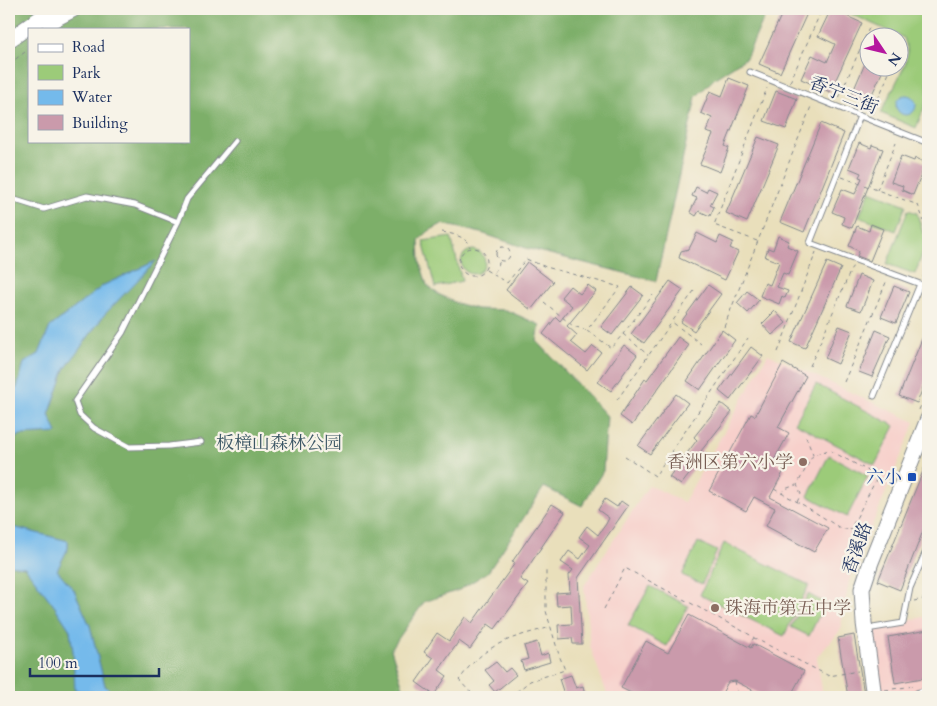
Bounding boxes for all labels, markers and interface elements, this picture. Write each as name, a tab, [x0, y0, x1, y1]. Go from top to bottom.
legend	[28, 28, 190, 142]
north arrow	[860, 28, 910, 78]
text: Road	[72, 37, 105, 57]
text: N	[883, 49, 906, 70]
text: Park	[72, 63, 101, 83]
street label: 香宁三街	[806, 70, 882, 121]
text: Water	[71, 87, 113, 107]
text: Building	[72, 113, 128, 133]
park label: 板樟山森林公园	[216, 431, 342, 456]
place label: 香洲区第六小学	[667, 450, 793, 475]
marker: 香洲区第六小学	[797, 456, 809, 468]
place label: 六小	[866, 465, 902, 490]
marker: 六小	[906, 471, 918, 483]
street label: 香溪路	[836, 519, 878, 578]
place label: 珠海市第五中学	[725, 596, 851, 621]
marker: 珠海市第五中学	[709, 602, 721, 614]
scale bar	[30, 646, 159, 678]
text: 100 m	[38, 653, 78, 673]

